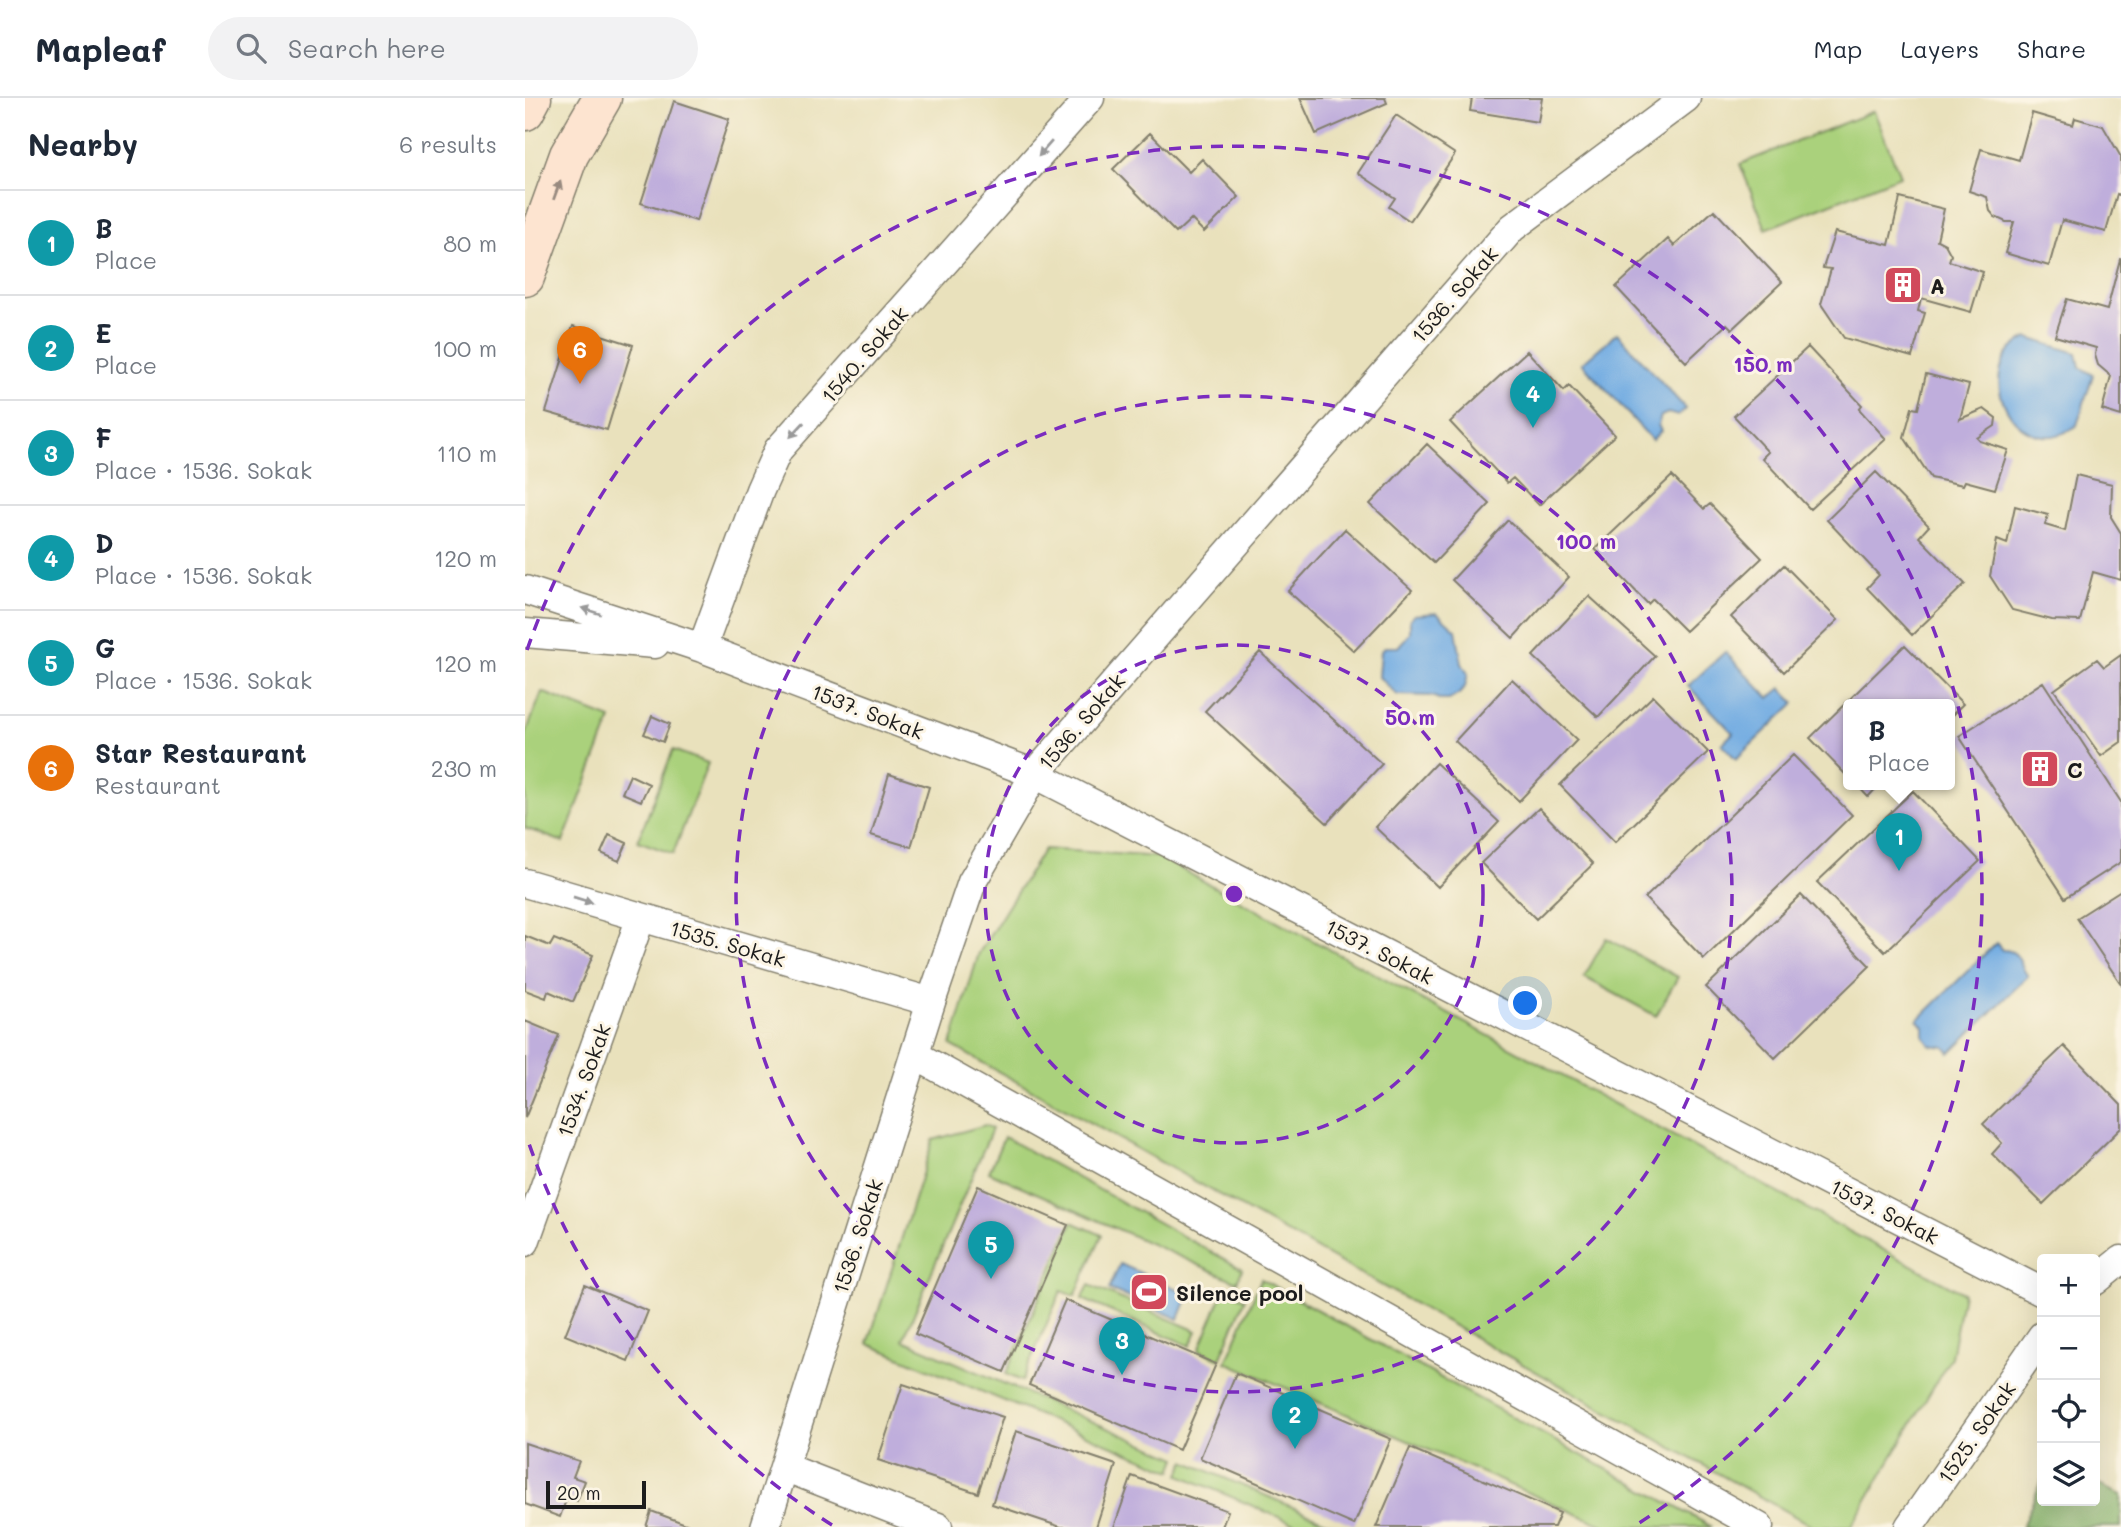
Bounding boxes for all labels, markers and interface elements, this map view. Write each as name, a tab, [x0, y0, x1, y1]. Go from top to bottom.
search box	[208, 17, 698, 80]
text: Mapleaf	[35, 27, 166, 70]
icon: search	[232, 29, 270, 67]
text: Search here	[288, 31, 446, 65]
text: Map	[1814, 33, 1862, 64]
text: Layers	[1900, 33, 1979, 64]
text: Share	[2017, 33, 2086, 64]
text: Nearby	[28, 124, 138, 164]
text: 6 results	[399, 129, 497, 159]
one-way arrow	[1037, 140, 1053, 158]
one-way arrow	[551, 180, 562, 201]
text: B	[95, 211, 113, 245]
text: 1	[46, 228, 56, 258]
text: 80 m	[443, 228, 497, 258]
street label: 1536. Sokak	[1405, 240, 1503, 348]
text: Place	[95, 245, 157, 275]
building icon: A	[1882, 264, 1924, 306]
place label: A	[1930, 272, 1945, 299]
street label: 1540. Sokak	[815, 300, 913, 408]
text: E	[95, 316, 112, 350]
pin: 6	[557, 326, 603, 384]
text: 2	[45, 333, 57, 363]
text: 100 m	[433, 333, 497, 363]
text: Place	[95, 350, 157, 380]
text: 150 m	[1733, 350, 1793, 377]
pin: 4	[1510, 370, 1556, 428]
text: F	[95, 421, 112, 455]
one-way arrow	[789, 421, 805, 438]
text: 3	[44, 438, 58, 468]
text: 110 m	[437, 438, 497, 468]
text: Place · 1536. Sokak	[95, 455, 312, 485]
text: D	[95, 526, 114, 560]
text: 100 m	[1556, 527, 1616, 554]
text: 4	[44, 543, 58, 573]
text: 120 m	[434, 543, 497, 573]
text: Place · 1536. Sokak	[95, 560, 312, 590]
one-way arrow	[580, 606, 601, 616]
text: G	[95, 631, 115, 665]
text: 5	[44, 648, 58, 678]
text: 120 m	[434, 648, 497, 678]
text: Place · 1536. Sokak	[95, 665, 312, 695]
street label: 1536. Sokak	[1032, 667, 1130, 775]
street label: 1537. Sokak	[808, 677, 928, 745]
popup	[1843, 699, 1955, 790]
text: 50 m	[1385, 703, 1435, 730]
text: B	[1868, 713, 1886, 747]
text: Star Restaurant	[95, 736, 307, 770]
text: Place	[1868, 747, 1930, 777]
building icon: C	[2019, 748, 2061, 790]
text: 6	[44, 753, 58, 783]
text: 230 m	[431, 753, 497, 783]
place label: C	[2067, 756, 2083, 783]
text: Restaurant	[95, 770, 221, 800]
pin: 1	[1876, 813, 1922, 871]
centre of rings	[1222, 882, 1246, 906]
one-way arrow	[573, 896, 594, 906]
street label: 1537. Sokak	[1321, 912, 1439, 990]
street label: 1535. Sokak	[667, 914, 789, 972]
your location	[1508, 986, 1542, 1020]
street label: 1534. Sokak	[550, 1020, 616, 1140]
street label: 1537. Sokak	[1826, 1172, 1944, 1250]
street label: 1536. Sokak	[826, 1175, 888, 1297]
pin: 5	[968, 1221, 1014, 1279]
map controls	[2037, 1254, 2100, 1506]
button: +	[2037, 1254, 2100, 1317]
sports icon: Silence pool	[1128, 1271, 1170, 1313]
place label: Silence pool	[1176, 1279, 1304, 1306]
pin: 3	[1099, 1317, 1145, 1375]
button: −	[2037, 1317, 2100, 1380]
street label: 1525. Sokak	[1931, 1376, 2021, 1488]
button: locate	[2037, 1380, 2100, 1443]
pin: 2	[1272, 1391, 1318, 1449]
button: layers	[2037, 1443, 2100, 1506]
scale bar	[546, 1478, 646, 1510]
text: 20 m	[557, 1480, 601, 1505]

